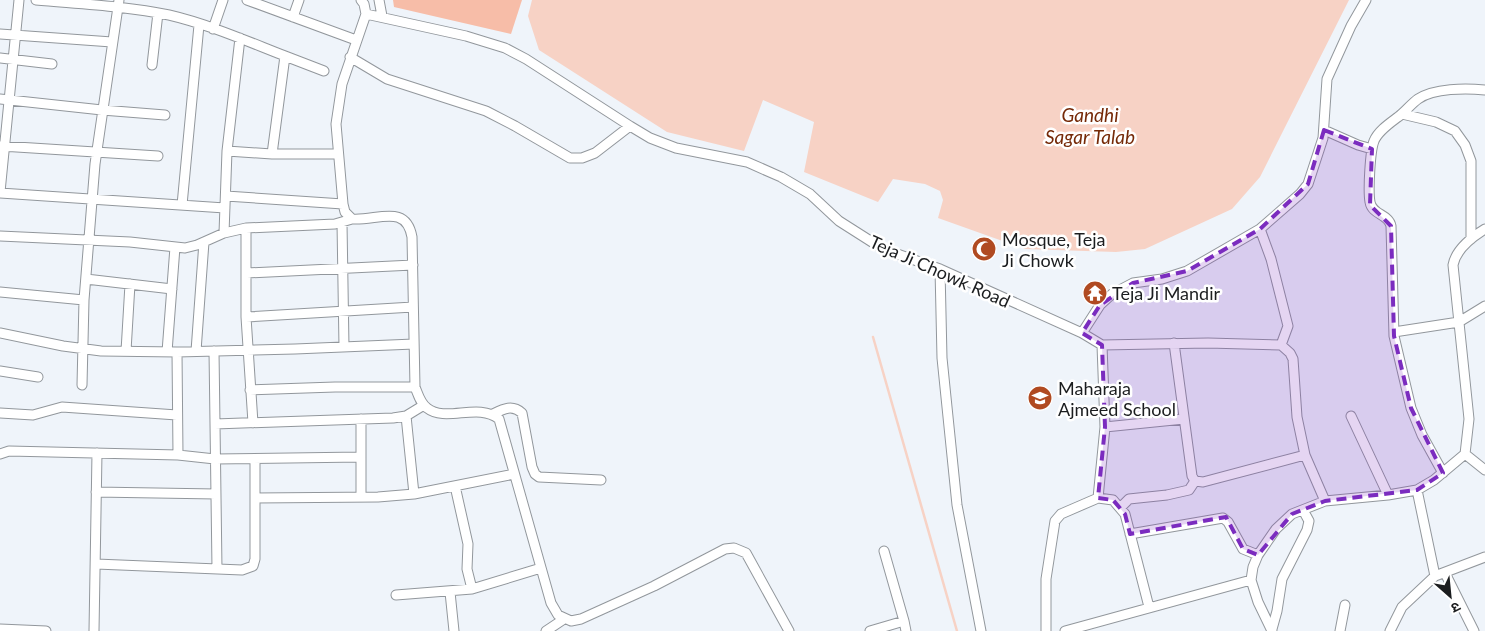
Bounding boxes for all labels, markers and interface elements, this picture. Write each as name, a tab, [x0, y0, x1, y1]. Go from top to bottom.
water label: Gandhi Sagar Talab	[1045, 103, 1135, 148]
place label: Mosque, Teja Ji Chowk	[1002, 228, 1105, 271]
street label: Teja Ji Chowk Road	[866, 230, 1014, 312]
mosque icon: Mosque, Teja Ji Chowk	[971, 236, 997, 262]
temple icon: Teja Ji Mandir	[1082, 280, 1108, 306]
place label: Teja Ji Mandir	[1112, 282, 1221, 304]
place label: Maharaja Ajmeed School	[1058, 377, 1176, 420]
school or university icon: Maharaja Ajmeed School	[1027, 385, 1053, 411]
north arrow	[1425, 571, 1475, 621]
text: उ	[1448, 599, 1464, 618]

